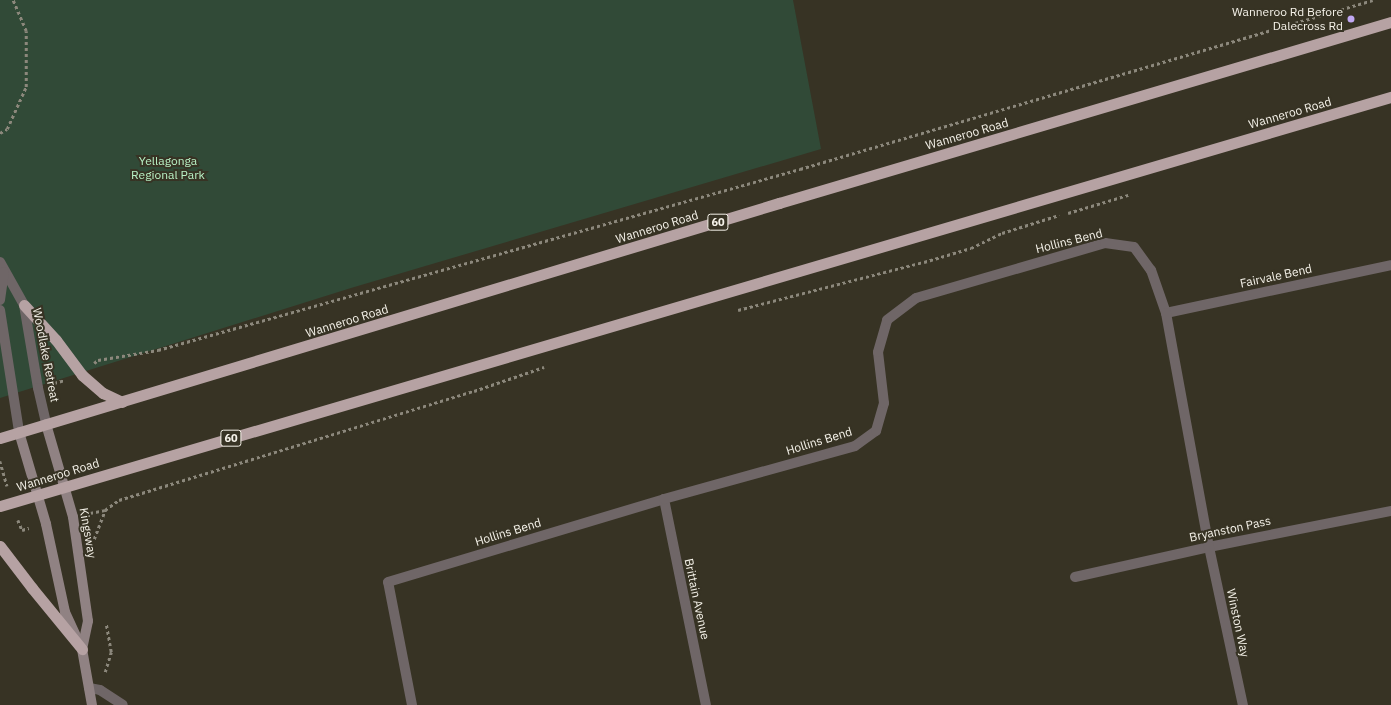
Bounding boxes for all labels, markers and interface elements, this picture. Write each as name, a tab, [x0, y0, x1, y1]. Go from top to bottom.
place label: Wanneroo Rd Before Dalecross Rd	[1232, 5, 1343, 33]
marker: Wanneroo Rd Before Dalecross Rd	[1346, 14, 1356, 24]
street label: Wanneroo Road	[1247, 94, 1333, 132]
street label: Wanneroo Road	[924, 115, 1010, 153]
park label: Yellagonga Regional Park	[131, 154, 205, 182]
street label: Wanneroo Road	[614, 208, 700, 246]
road number: 60	[707, 213, 729, 231]
street label: Hollins Bend	[1034, 226, 1104, 256]
street label: Fairvale Bend	[1239, 261, 1313, 291]
street label: Wanneroo Road	[304, 302, 390, 340]
street label: Woodlake Retreat	[30, 307, 62, 403]
street label: Hollins Bend	[784, 424, 854, 458]
road number: 60	[220, 429, 242, 447]
street label: Wanneroo Road	[15, 456, 101, 494]
street label: Kingsway	[76, 507, 100, 559]
street label: Bryanston Pass	[1188, 513, 1272, 545]
street label: Hollins Bend	[473, 515, 543, 549]
street label: Brittain Avenue	[681, 557, 713, 641]
street label: Winston Way	[1224, 587, 1252, 659]

